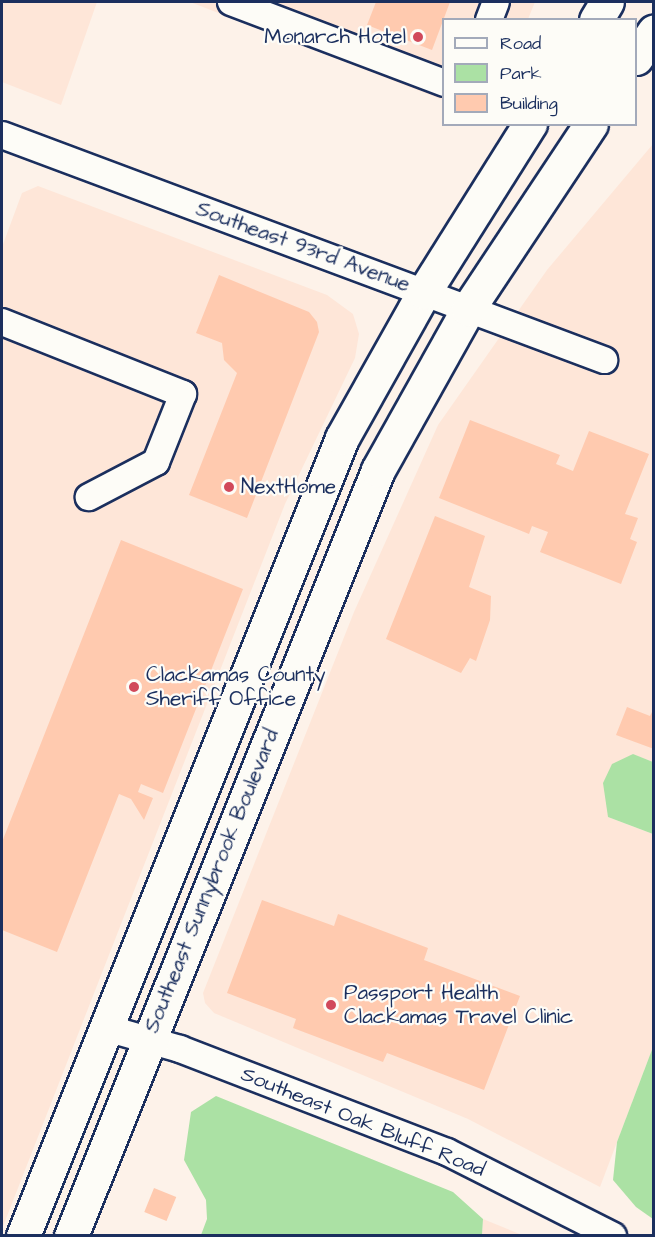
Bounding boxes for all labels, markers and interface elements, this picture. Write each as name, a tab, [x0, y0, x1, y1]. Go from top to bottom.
legend	[442, 18, 637, 126]
place label: Monarch Hotel	[264, 24, 406, 50]
marker: Monarch Hotel	[411, 30, 425, 44]
text: Road	[500, 31, 541, 56]
text: Park	[500, 61, 542, 86]
text: Building	[500, 91, 558, 116]
street label: Southeast 93rd Avenue	[193, 197, 413, 297]
place label: NextHome	[241, 474, 336, 500]
marker: NextHome	[222, 480, 236, 494]
place label: Clackamas County Sheriff Office	[146, 662, 326, 712]
marker: Clackamas County Sheriff Office	[127, 680, 141, 694]
street label: Southeast Sunnybrook Boulevard	[139, 725, 285, 1037]
place label: Passport Health Clackamas Travel Clinic	[344, 980, 573, 1030]
marker: Passport Health Clackamas Travel Clinic	[322, 996, 340, 1014]
street label: Southeast Oak Bluff Road	[237, 1061, 489, 1183]

